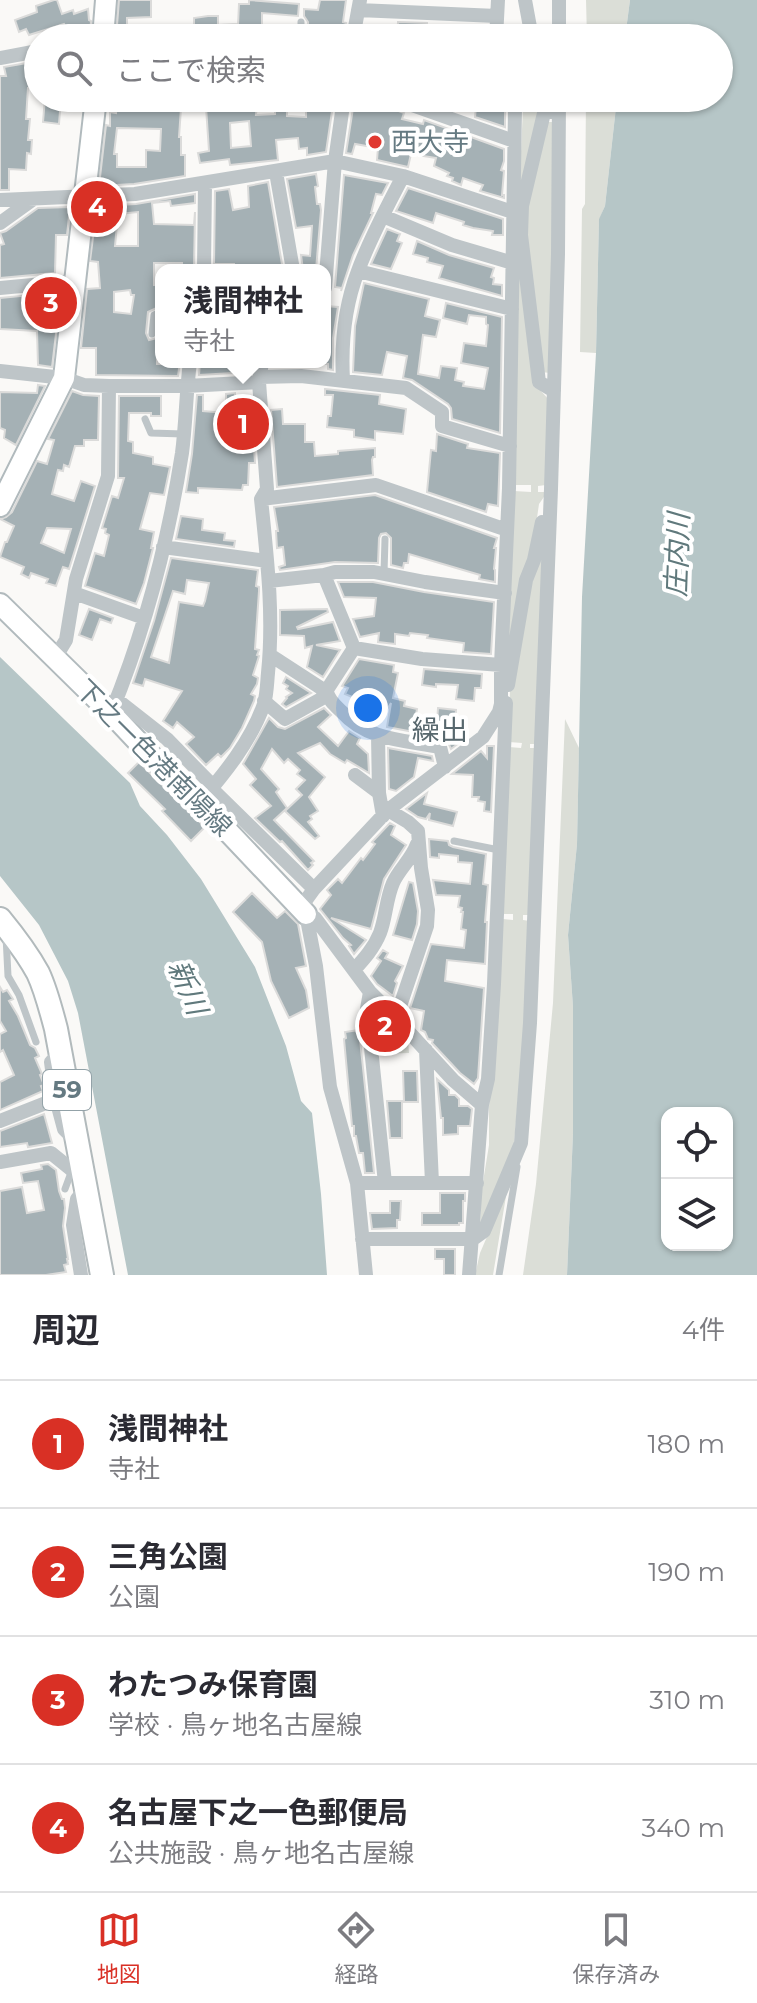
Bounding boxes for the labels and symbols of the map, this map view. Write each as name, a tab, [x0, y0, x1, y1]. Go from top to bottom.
place label: 西大寺	[391, 126, 469, 158]
marker: 西大寺	[366, 133, 384, 151]
pin: 4	[71, 177, 123, 237]
pin: 3	[25, 273, 77, 333]
pin: 1	[217, 394, 269, 454]
water label: 庄内川	[659, 509, 696, 598]
street label: 下之一色港南陽線	[69, 673, 239, 843]
your location	[348, 688, 388, 728]
district label: 繰出	[412, 713, 468, 747]
water label: 新川	[161, 955, 216, 1022]
pin: 2	[359, 996, 411, 1056]
road number: 59	[43, 1070, 91, 1110]

